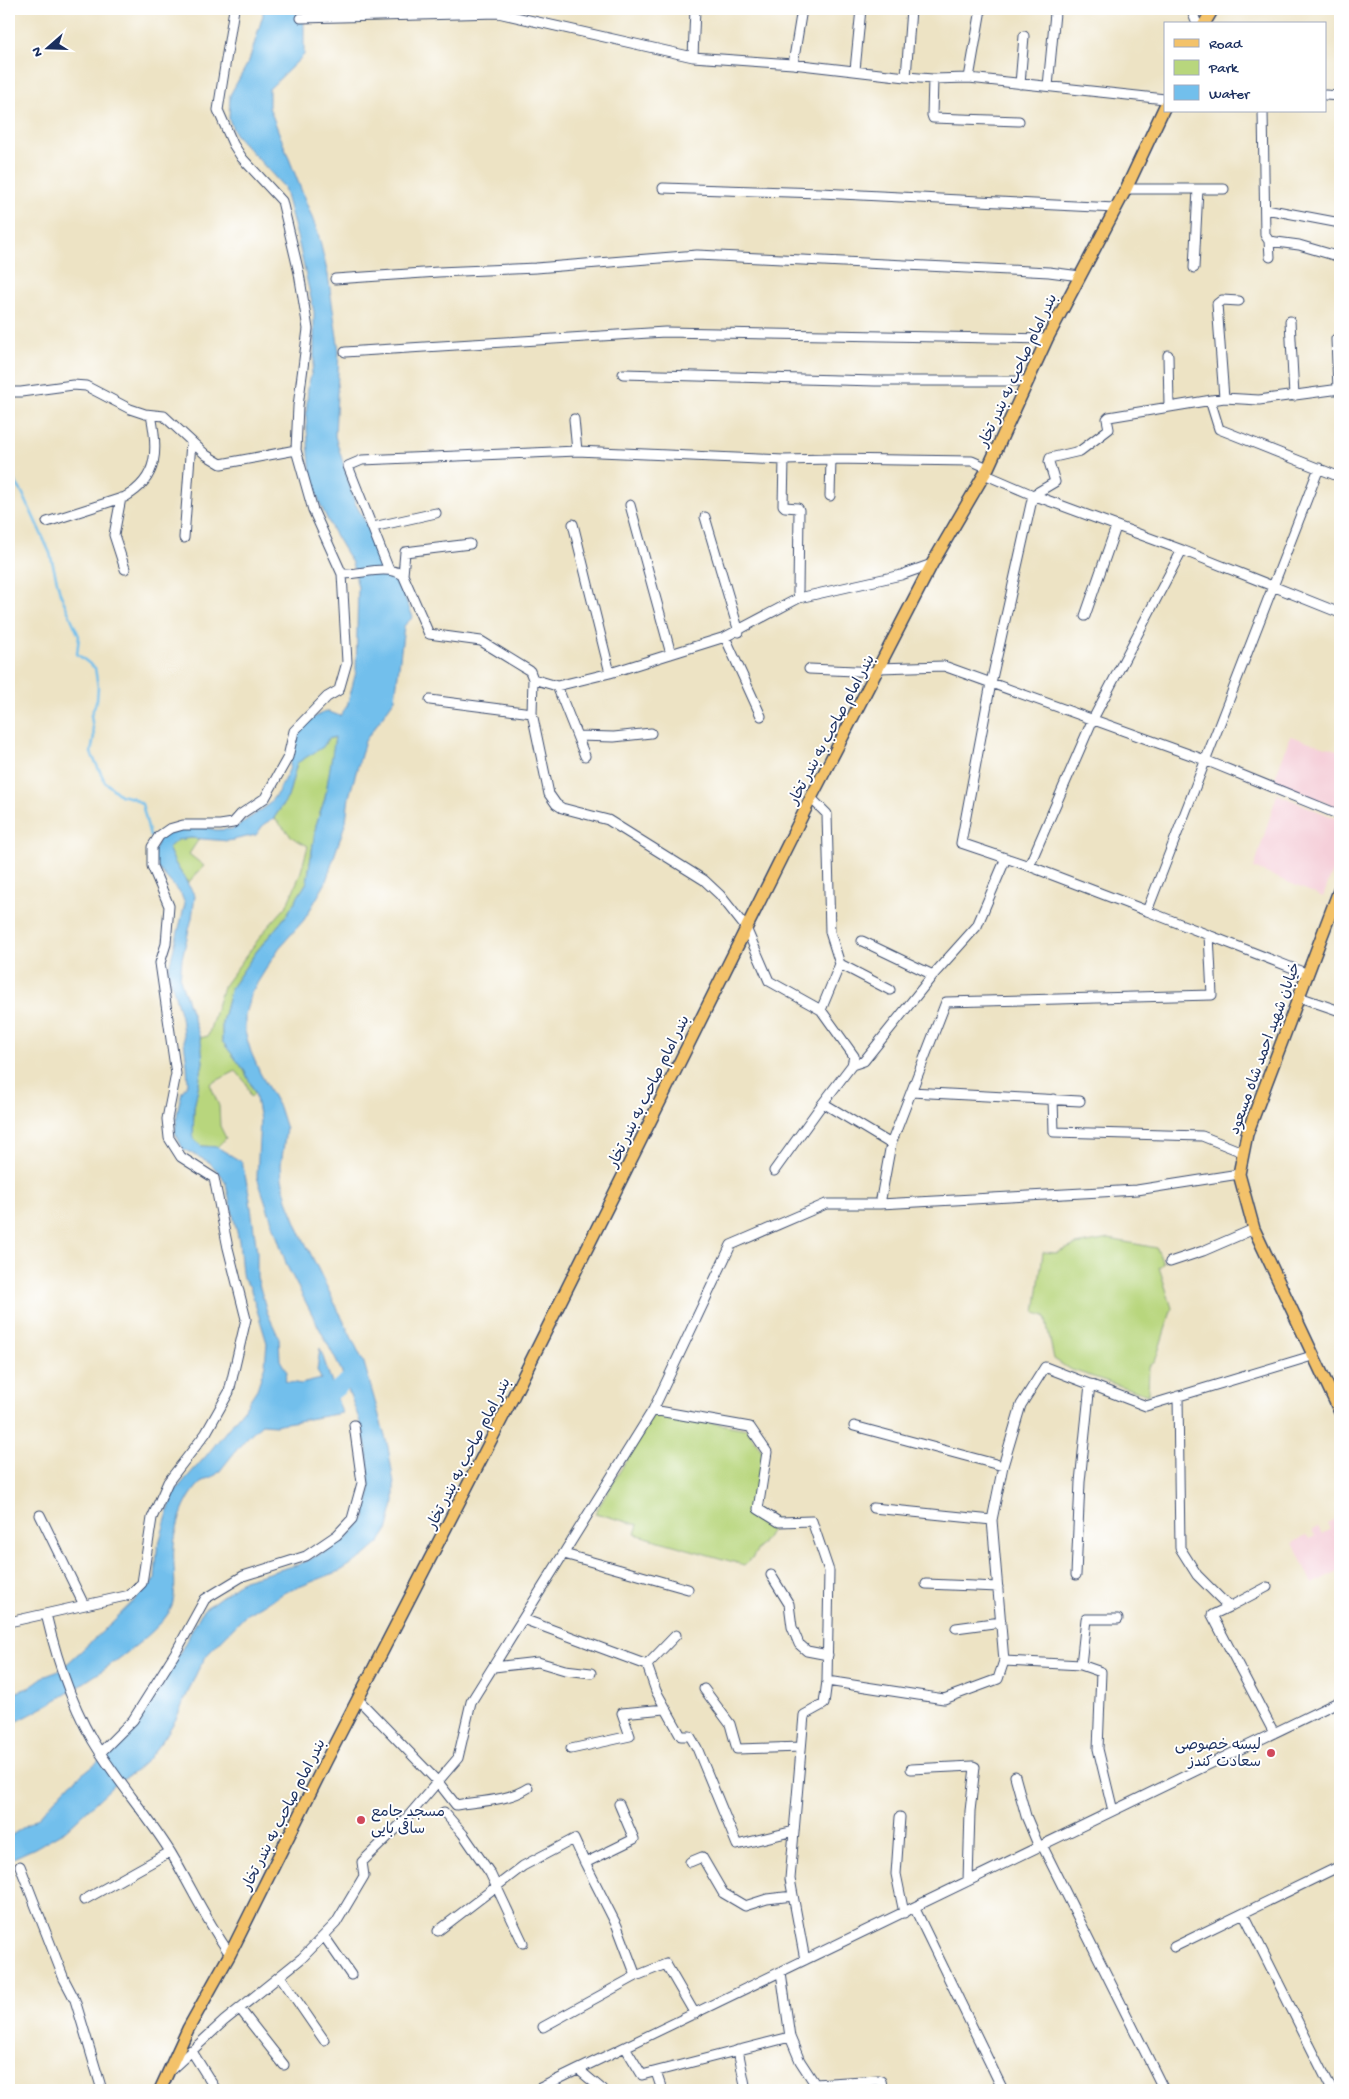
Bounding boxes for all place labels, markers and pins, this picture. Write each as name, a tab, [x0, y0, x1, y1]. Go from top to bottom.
place label: لیسه خصوصی سعادت کندز	[1175, 1737, 1261, 1772]
marker: لیسه خصوصی سعادت کندز	[1265, 1747, 1277, 1759]
place label: مسجد جامع ساقی بایی	[371, 1804, 445, 1839]
marker: مسجد جامع ساقی بایی	[355, 1814, 367, 1826]

